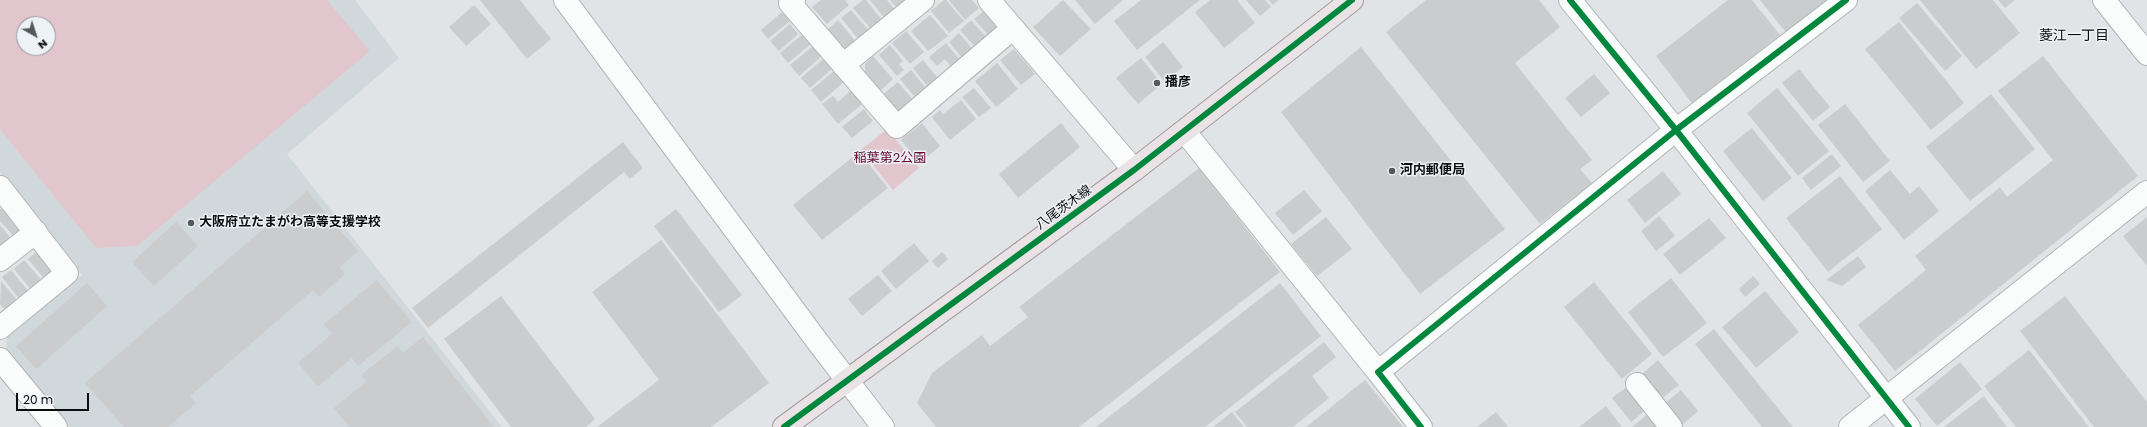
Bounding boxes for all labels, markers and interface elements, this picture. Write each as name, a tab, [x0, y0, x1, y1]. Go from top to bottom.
north arrow	[16, 16, 56, 56]
district label: 菱江一丁目	[2039, 28, 2109, 44]
text: N	[35, 36, 51, 53]
place label: 播彦	[1165, 75, 1191, 91]
marker: 播彦	[1152, 78, 1162, 88]
park label: 稲葉第2公園	[854, 151, 926, 167]
place label: 河内郵便局	[1400, 163, 1465, 179]
marker: 河内郵便局	[1387, 166, 1397, 176]
street label: 八尾茨木線	[1033, 183, 1095, 233]
place label: 大阪府立たまがわ高等支援学校	[199, 215, 381, 231]
marker: 大阪府立たまがわ高等支援学校	[186, 218, 196, 228]
scale bar	[18, 385, 91, 411]
text: 20 m	[23, 391, 53, 408]

